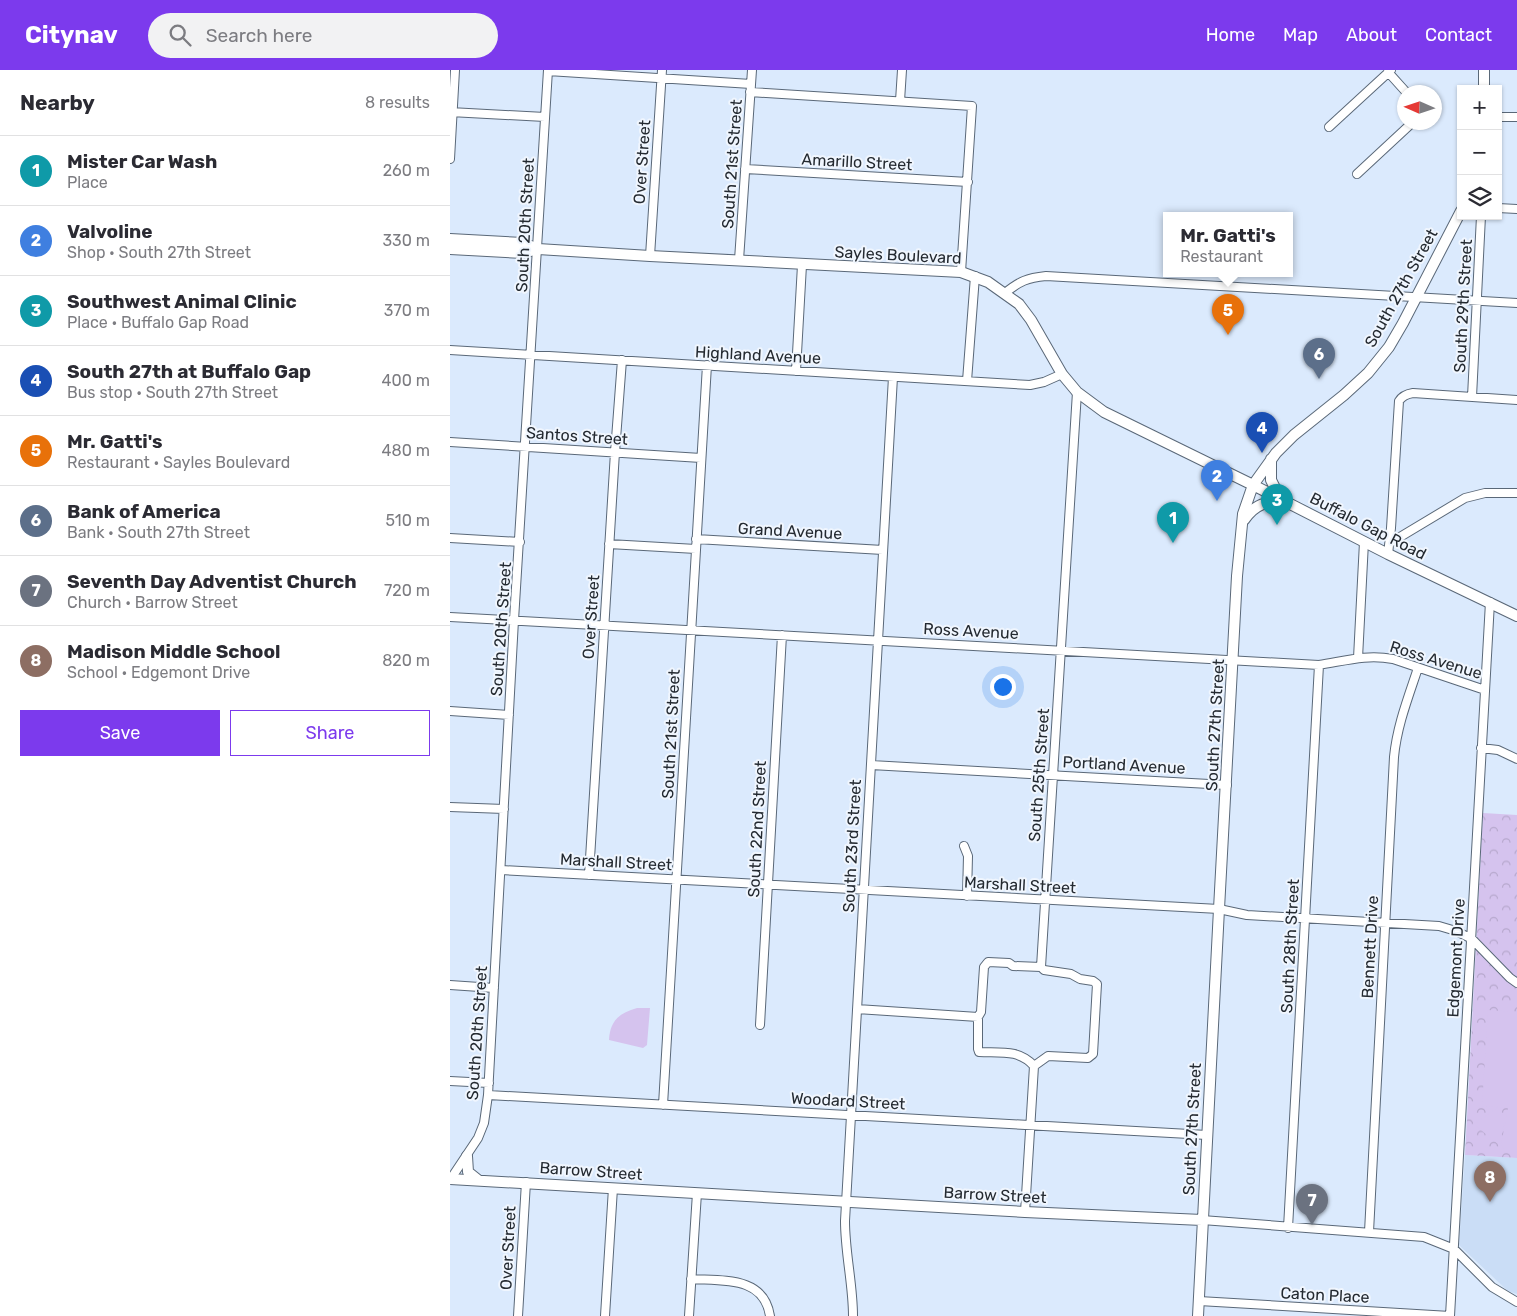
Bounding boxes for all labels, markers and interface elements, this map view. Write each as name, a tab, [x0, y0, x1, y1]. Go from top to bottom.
search box	[148, 13, 498, 58]
text: Citynav	[25, 21, 118, 49]
icon: search	[166, 21, 194, 49]
text: Search here	[206, 24, 312, 47]
text: Home	[1206, 24, 1255, 46]
text: Map	[1283, 24, 1318, 46]
text: About	[1346, 24, 1397, 46]
text: Contact	[1425, 24, 1492, 46]
north arrow	[1397, 85, 1442, 130]
map controls	[1457, 85, 1502, 220]
button: +	[1457, 85, 1502, 130]
text: Nearby	[20, 90, 95, 115]
text: 8 results	[365, 93, 430, 112]
street label: South 21st Street	[718, 99, 746, 229]
street label: Over Street	[630, 119, 654, 205]
button: −	[1457, 130, 1502, 175]
text: Mister Car Wash	[67, 150, 217, 173]
street label: Amarillo Street	[801, 150, 913, 174]
street label: South 20th Street	[512, 157, 538, 293]
text: 1	[32, 161, 40, 180]
text: 260 m	[383, 161, 430, 180]
text: Place	[67, 173, 108, 192]
button: layers	[1457, 175, 1502, 220]
popup	[1163, 212, 1293, 277]
text: Valvoline	[67, 220, 153, 243]
text: Mr. Gatti's	[1180, 224, 1276, 247]
street label: South 27th Street	[1361, 225, 1441, 351]
text: 2	[31, 231, 41, 250]
text: 330 m	[382, 231, 430, 250]
street label: South 29th Street	[1450, 239, 1476, 373]
street label: Sayles Boulevard	[834, 242, 962, 268]
text: Shop · South 27th Street	[67, 243, 251, 262]
text: Restaurant	[1180, 247, 1263, 266]
text: Southwest Animal Clinic	[67, 290, 297, 313]
pin: 5	[1212, 294, 1244, 335]
text: 3	[31, 301, 41, 320]
text: 370 m	[384, 301, 430, 320]
text: Place · Buffalo Gap Road	[67, 313, 249, 332]
pin: 6	[1303, 338, 1335, 379]
street label: Highland Avenue	[695, 342, 821, 368]
text: South 27th at Buffalo Gap	[67, 360, 311, 383]
text: 4	[31, 371, 41, 390]
text: 400 m	[382, 371, 430, 390]
text: Bus stop · South 27th Street	[67, 383, 278, 402]
pin: 4	[1246, 412, 1278, 453]
street label: Santos Street	[525, 423, 629, 449]
text: Mr. Gatti's	[67, 430, 163, 453]
text: 5	[31, 441, 41, 460]
text: 480 m	[382, 441, 430, 460]
text: Restaurant · Sayles Boulevard	[67, 453, 290, 472]
pin: 2	[1201, 460, 1233, 501]
pin: 3	[1261, 484, 1293, 525]
street label: Buffalo Gap Road	[1307, 488, 1429, 564]
text: Bank of America	[67, 500, 221, 523]
pin: 1	[1157, 502, 1189, 543]
text: 6	[31, 511, 41, 530]
text: 510 m	[386, 511, 430, 530]
street label: Grand Avenue	[737, 519, 843, 543]
text: Bank · South 27th Street	[67, 523, 250, 542]
street label: South 20th Street	[487, 561, 515, 697]
text: Seventh Day Adventist Church	[67, 570, 356, 593]
street label: Over Street	[579, 574, 603, 660]
text: 7	[31, 581, 41, 600]
text: 720 m	[384, 581, 430, 600]
text: Church · Barrow Street	[67, 593, 238, 612]
street label: Ross Avenue	[923, 619, 1019, 643]
street label: Ross Avenue	[1388, 637, 1484, 683]
text: Madison Middle School	[67, 640, 280, 663]
text: 8	[31, 651, 41, 670]
text: 820 m	[382, 651, 430, 670]
street label: South 27th Street	[1202, 658, 1228, 792]
text: School · Edgemont Drive	[67, 663, 250, 682]
street label: South 21st Street	[658, 669, 684, 799]
your location	[990, 674, 1016, 700]
street label: South 25th Street	[1025, 708, 1053, 842]
button: Save	[20, 710, 220, 756]
button: Share	[230, 710, 430, 756]
street label: Portland Avenue	[1062, 752, 1186, 778]
street label: South 22nd Street	[744, 760, 770, 898]
street label: South 23rd Street	[839, 779, 865, 913]
street label: Marshall Street	[559, 850, 673, 874]
street label: Marshall Street	[963, 873, 1077, 897]
street label: South 28th Street	[1277, 878, 1303, 1014]
street label: Bennett Drive	[1358, 895, 1382, 999]
street label: Edgemont Drive	[1443, 898, 1469, 1018]
street label: South 20th Street	[463, 965, 491, 1101]
street label: South 27th Street	[1179, 1062, 1205, 1196]
street label: Woodard Street	[790, 1089, 906, 1113]
street label: Barrow Street	[539, 1158, 643, 1184]
pin: 8	[1474, 1161, 1506, 1202]
street label: Barrow Street	[943, 1183, 1047, 1207]
pin: 7	[1296, 1184, 1328, 1225]
street label: Over Street	[496, 1205, 520, 1291]
street label: Caton Place	[1280, 1283, 1370, 1307]

